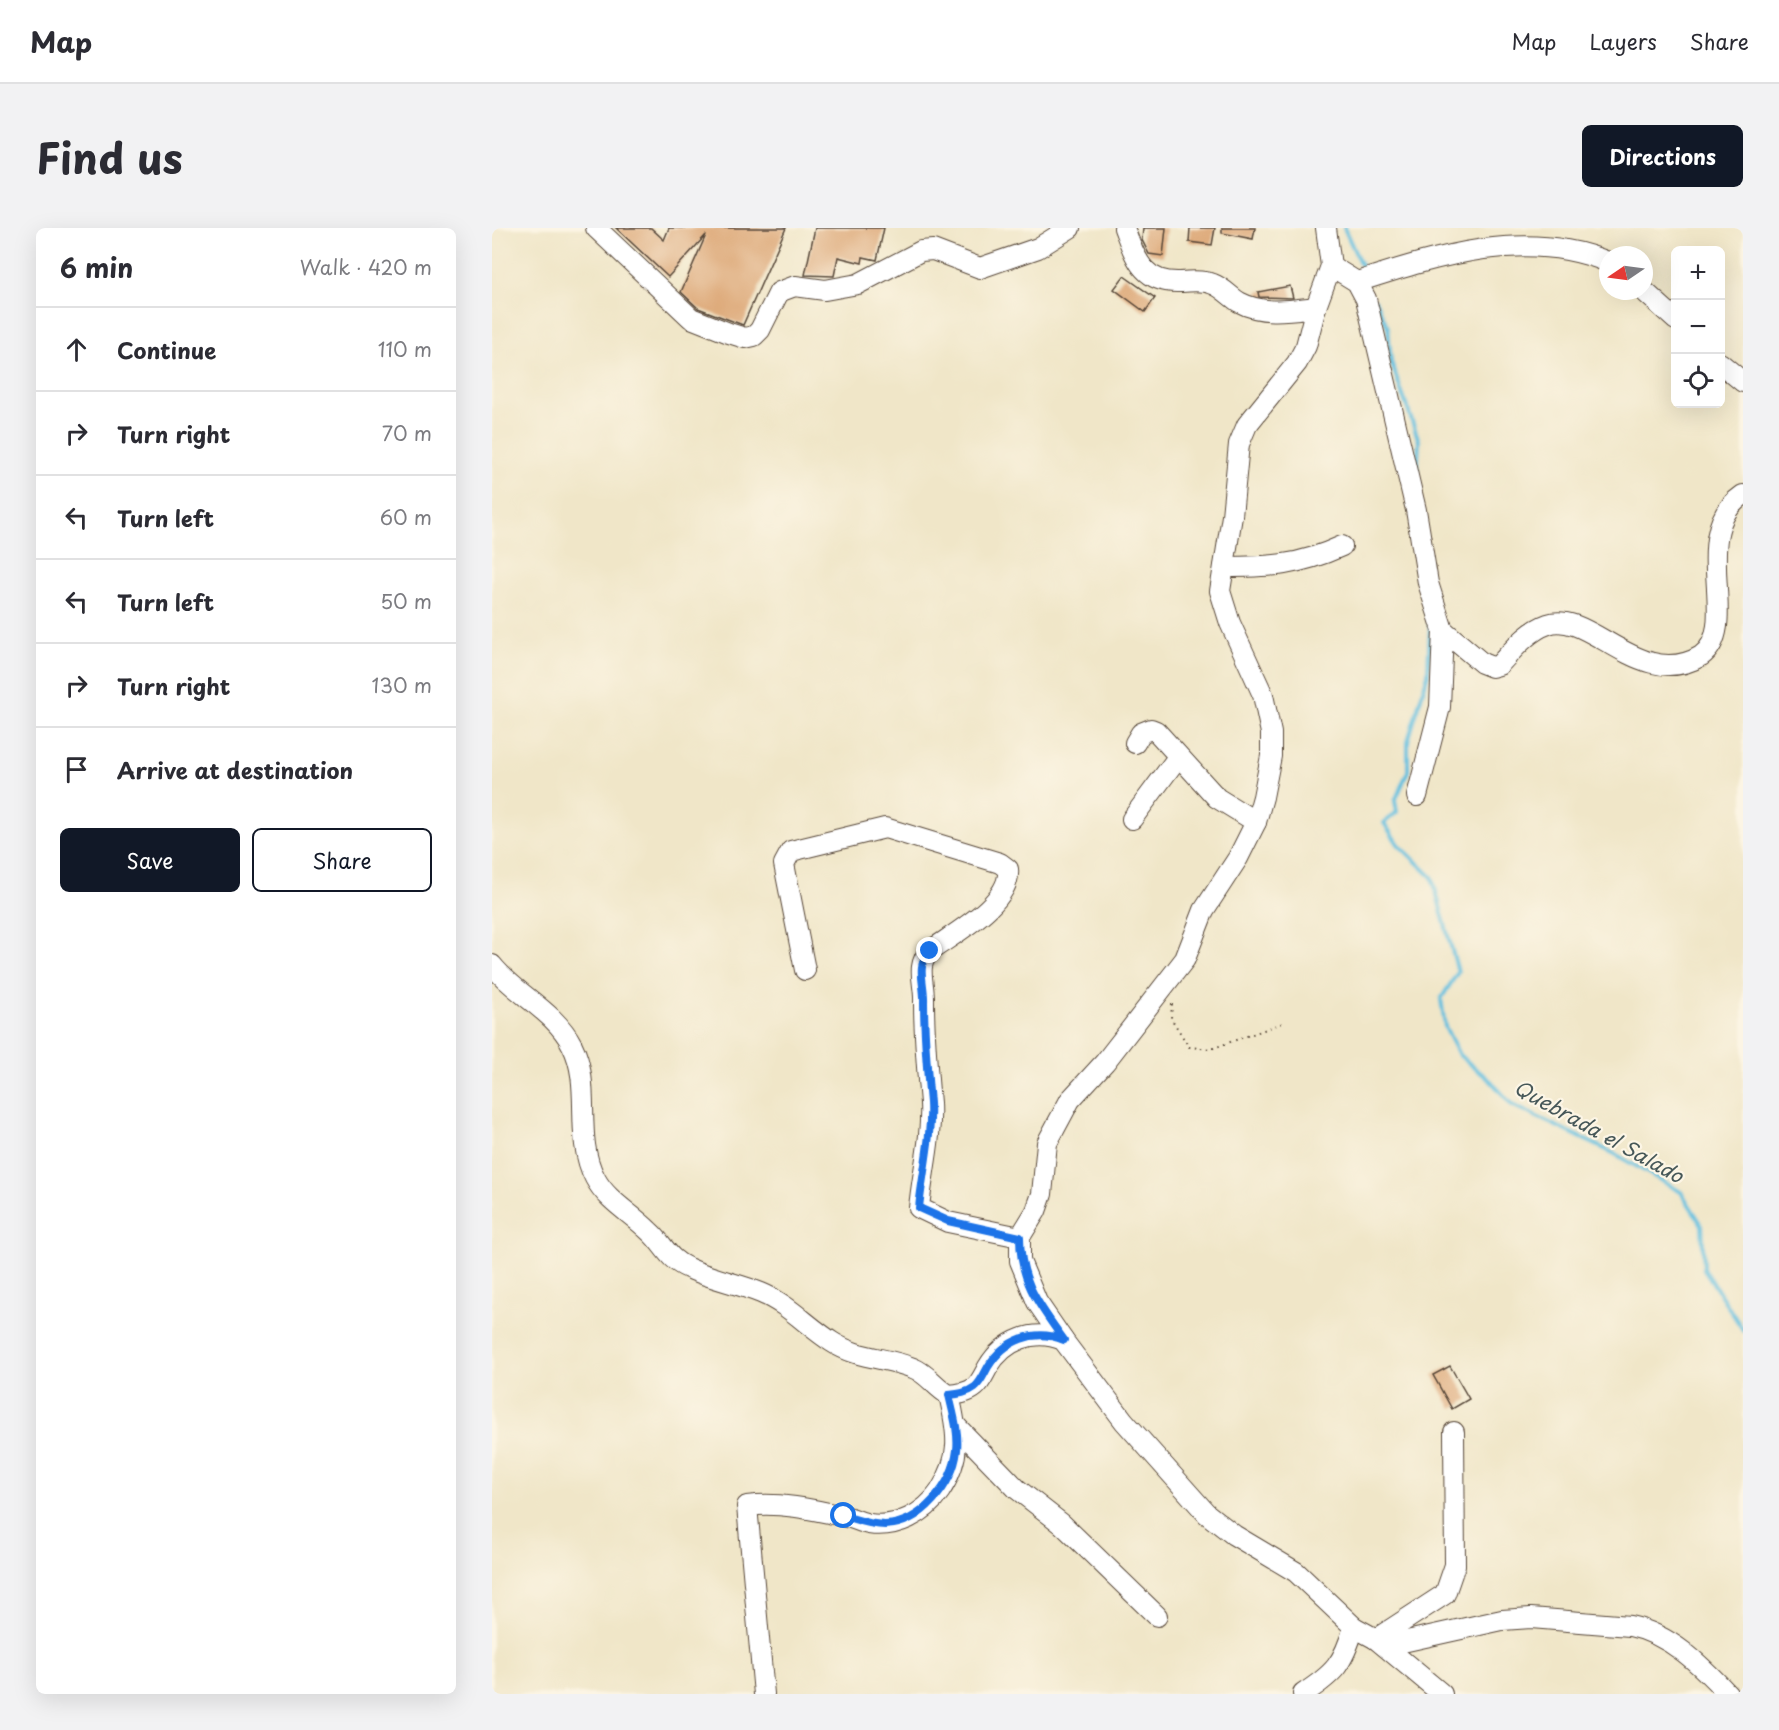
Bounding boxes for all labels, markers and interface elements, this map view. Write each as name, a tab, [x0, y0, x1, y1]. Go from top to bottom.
text: Map	[30, 20, 92, 63]
text: Map	[1512, 25, 1556, 57]
text: Layers	[1589, 25, 1657, 57]
text: Share	[1690, 25, 1749, 57]
text: Find us	[36, 125, 183, 188]
button: Directions	[1582, 125, 1743, 187]
north arrow	[1599, 246, 1653, 300]
map controls	[1671, 246, 1725, 408]
button: +	[1671, 246, 1725, 300]
text: 6 min	[60, 248, 133, 287]
text: Walk · 420 m	[300, 252, 432, 282]
button: −	[1671, 300, 1725, 354]
icon: ahead	[60, 333, 93, 366]
text: Continue	[117, 333, 216, 366]
text: 110 m	[378, 334, 432, 364]
button: locate	[1671, 354, 1725, 408]
icon: right	[60, 417, 93, 450]
text: Turn right	[117, 417, 230, 450]
text: 70 m	[382, 418, 432, 448]
icon: left	[60, 501, 93, 534]
text: Turn left	[117, 501, 214, 534]
text: 60 m	[380, 502, 432, 532]
icon: left	[60, 585, 93, 618]
text: Turn left	[117, 585, 214, 618]
text: 50 m	[380, 586, 432, 616]
icon: right	[60, 669, 93, 702]
text: Turn right	[117, 669, 230, 702]
text: 130 m	[372, 670, 432, 700]
icon: arrive	[60, 753, 93, 786]
text: Arrive at destination	[117, 753, 353, 786]
button: Save	[60, 828, 240, 892]
button: Share	[252, 828, 432, 892]
route end	[916, 937, 942, 963]
water label: Quebrada el Salado	[1509, 1072, 1690, 1190]
route start	[830, 1502, 856, 1528]

